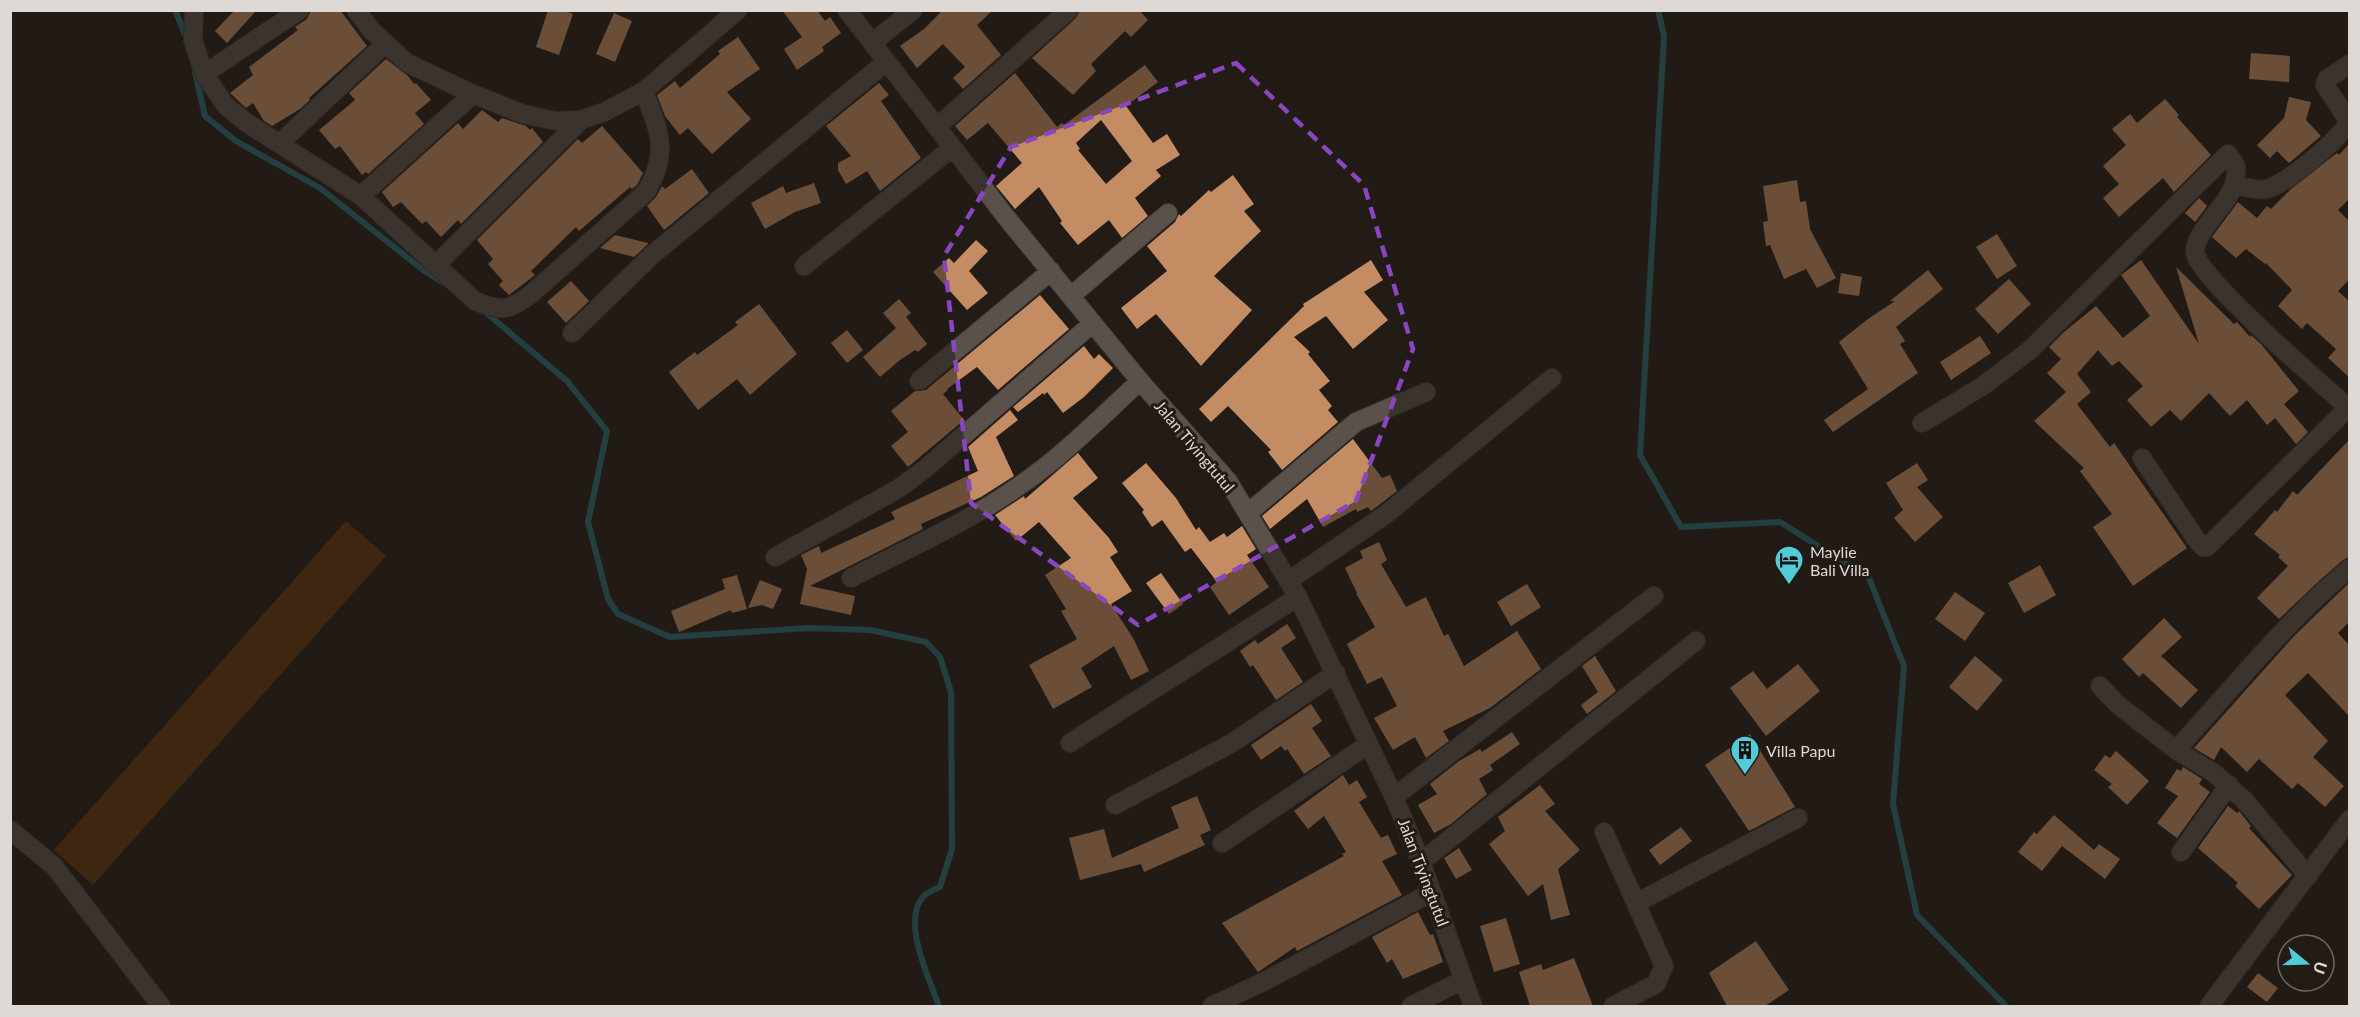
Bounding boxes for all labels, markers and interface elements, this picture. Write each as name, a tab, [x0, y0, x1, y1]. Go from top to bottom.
street label: Jalan Tiyingtutul	[1151, 396, 1239, 496]
place label: Maylie Bali Villa	[1810, 542, 1869, 579]
hotel icon: Maylie Bali Villa	[1773, 544, 1805, 586]
building icon: Villa Papu	[1729, 734, 1761, 776]
place label: Villa Papu	[1766, 741, 1835, 760]
street label: Jalan Tiyingtutul	[1395, 815, 1453, 929]
north arrow	[2276, 933, 2336, 993]
text: U	[2310, 959, 2332, 977]

